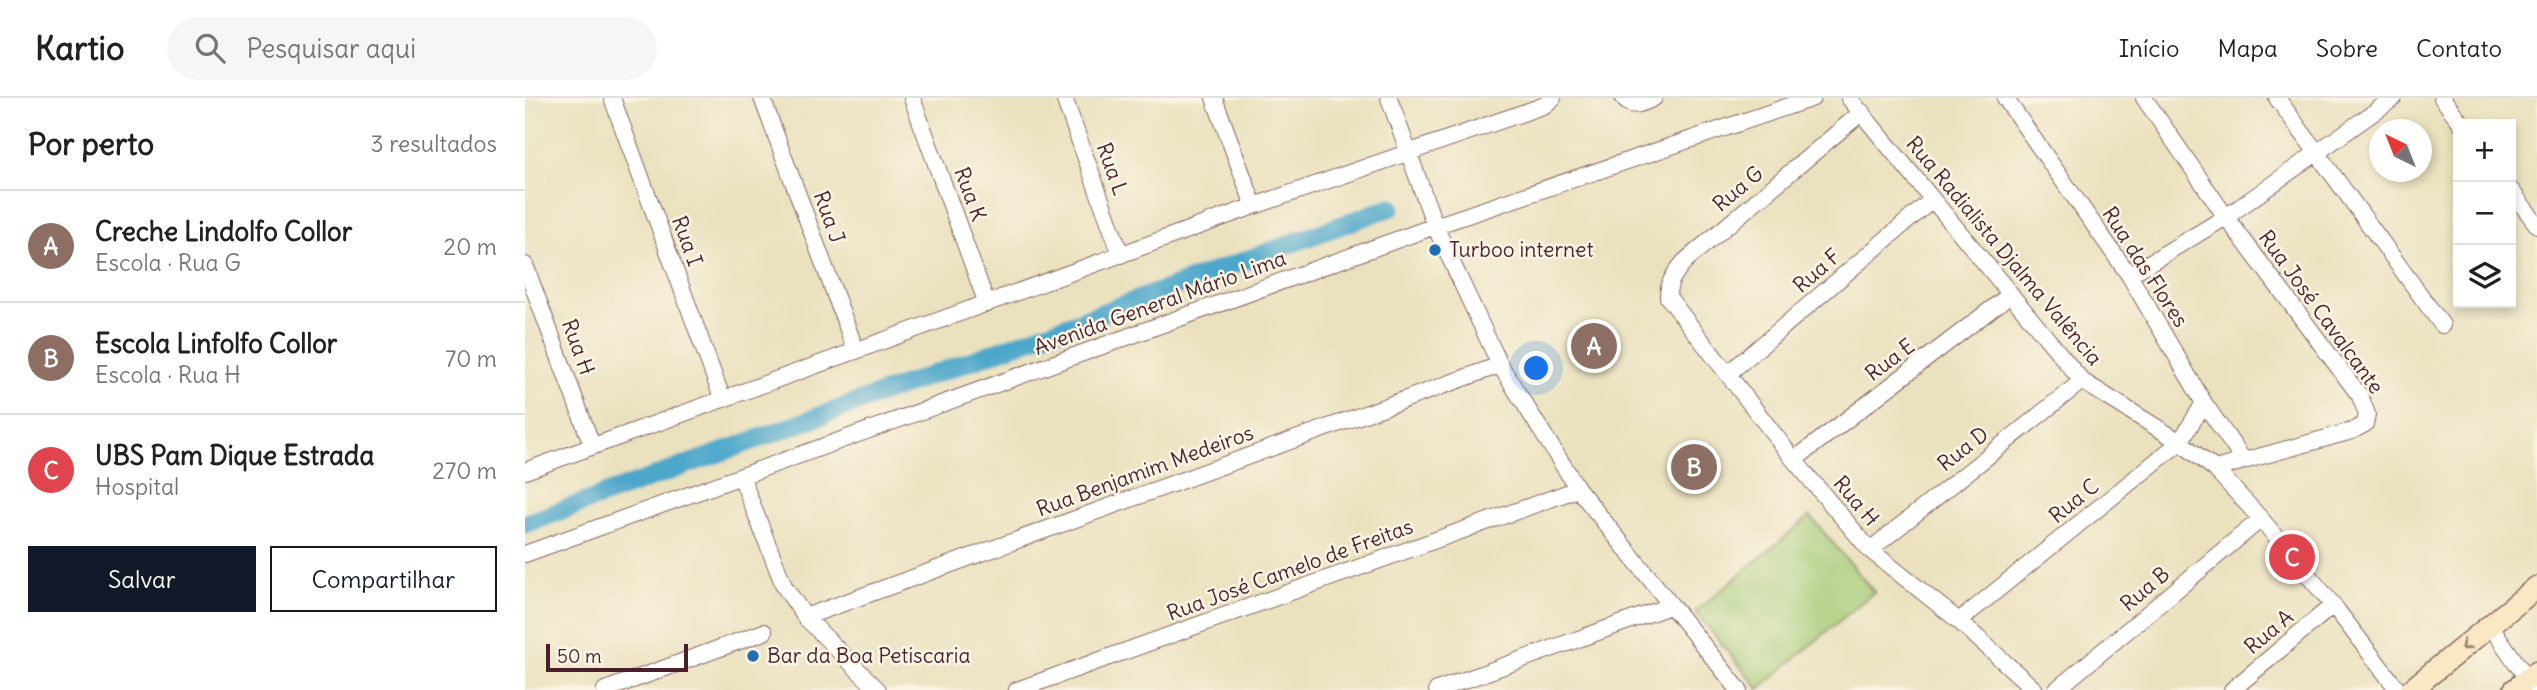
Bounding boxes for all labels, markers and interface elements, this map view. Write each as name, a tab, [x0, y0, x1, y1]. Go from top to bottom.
search box	[167, 17, 657, 80]
text: Kartio	[35, 27, 125, 69]
icon: search	[191, 29, 229, 67]
text: Pesquisar aqui	[247, 32, 416, 65]
text: Início	[2119, 33, 2179, 63]
text: Mapa	[2217, 33, 2278, 63]
text: Sobre	[2316, 33, 2378, 63]
text: Contato	[2416, 33, 2502, 63]
north arrow	[2369, 119, 2432, 182]
map controls	[2453, 119, 2516, 308]
button: +	[2453, 119, 2516, 182]
text: Por perto	[28, 125, 154, 163]
text: 3 resultados	[371, 129, 497, 158]
street label: Rua Radialista Djalma Valência	[1900, 130, 2108, 371]
street label: Rua L	[1091, 139, 1134, 199]
street label: Rua G	[1707, 160, 1768, 217]
street label: Rua K	[948, 163, 993, 224]
button: −	[2453, 182, 2516, 245]
street label: Rua J	[808, 187, 851, 247]
street label: Rua das Flores	[2096, 201, 2194, 332]
street label: Rua I	[666, 212, 709, 270]
text: Creche Lindolfo Collor	[95, 215, 352, 248]
street label: Rua José Cavalcante	[2253, 225, 2390, 399]
text: A	[44, 232, 58, 261]
text: 20 m	[444, 232, 497, 261]
place label: Turboo internet	[1449, 236, 1594, 263]
marker: Turboo internet	[1427, 242, 1443, 258]
street label: Rua F	[1787, 243, 1846, 299]
street label: Avenida General Mário Lima	[1030, 244, 1290, 361]
button: layers	[2453, 245, 2516, 308]
text: Escola · Rua G	[95, 248, 241, 277]
street label: Rua H	[556, 315, 601, 378]
pin: A	[1571, 320, 1617, 372]
text: Escola Linfolfo Collor	[95, 327, 337, 360]
street label: Rua E	[1860, 332, 1920, 387]
text: B	[43, 344, 59, 373]
text: 70 m	[445, 344, 497, 373]
your location	[1519, 351, 1553, 385]
text: Escola · Rua H	[95, 360, 241, 389]
street label: Rua Benjamim Medeiros	[1033, 419, 1257, 522]
street label: Rua D	[1932, 420, 1994, 477]
text: UBS Pam Dique Estrada	[95, 439, 374, 472]
pin: B	[1671, 441, 1717, 493]
text: C	[43, 456, 59, 485]
text: 270 m	[432, 456, 497, 485]
street label: Rua H	[1828, 470, 1885, 531]
text: Hospital	[95, 472, 179, 501]
street label: Rua C	[2043, 472, 2104, 529]
street label: Rua José Camelo de Freitas	[1163, 512, 1416, 627]
pin: C	[2269, 531, 2315, 583]
button: Salvar	[28, 546, 256, 612]
button: Compartilhar	[270, 546, 497, 612]
street label: Rua B	[2114, 560, 2175, 617]
street label: Rua A	[2239, 603, 2299, 660]
one-way arrow	[2461, 638, 2474, 650]
scale bar	[546, 641, 688, 673]
place label: Bar da Boa Petiscaria	[767, 642, 970, 669]
text: 50 m	[557, 644, 602, 668]
marker: Bar da Boa Petiscaria	[745, 648, 761, 664]

